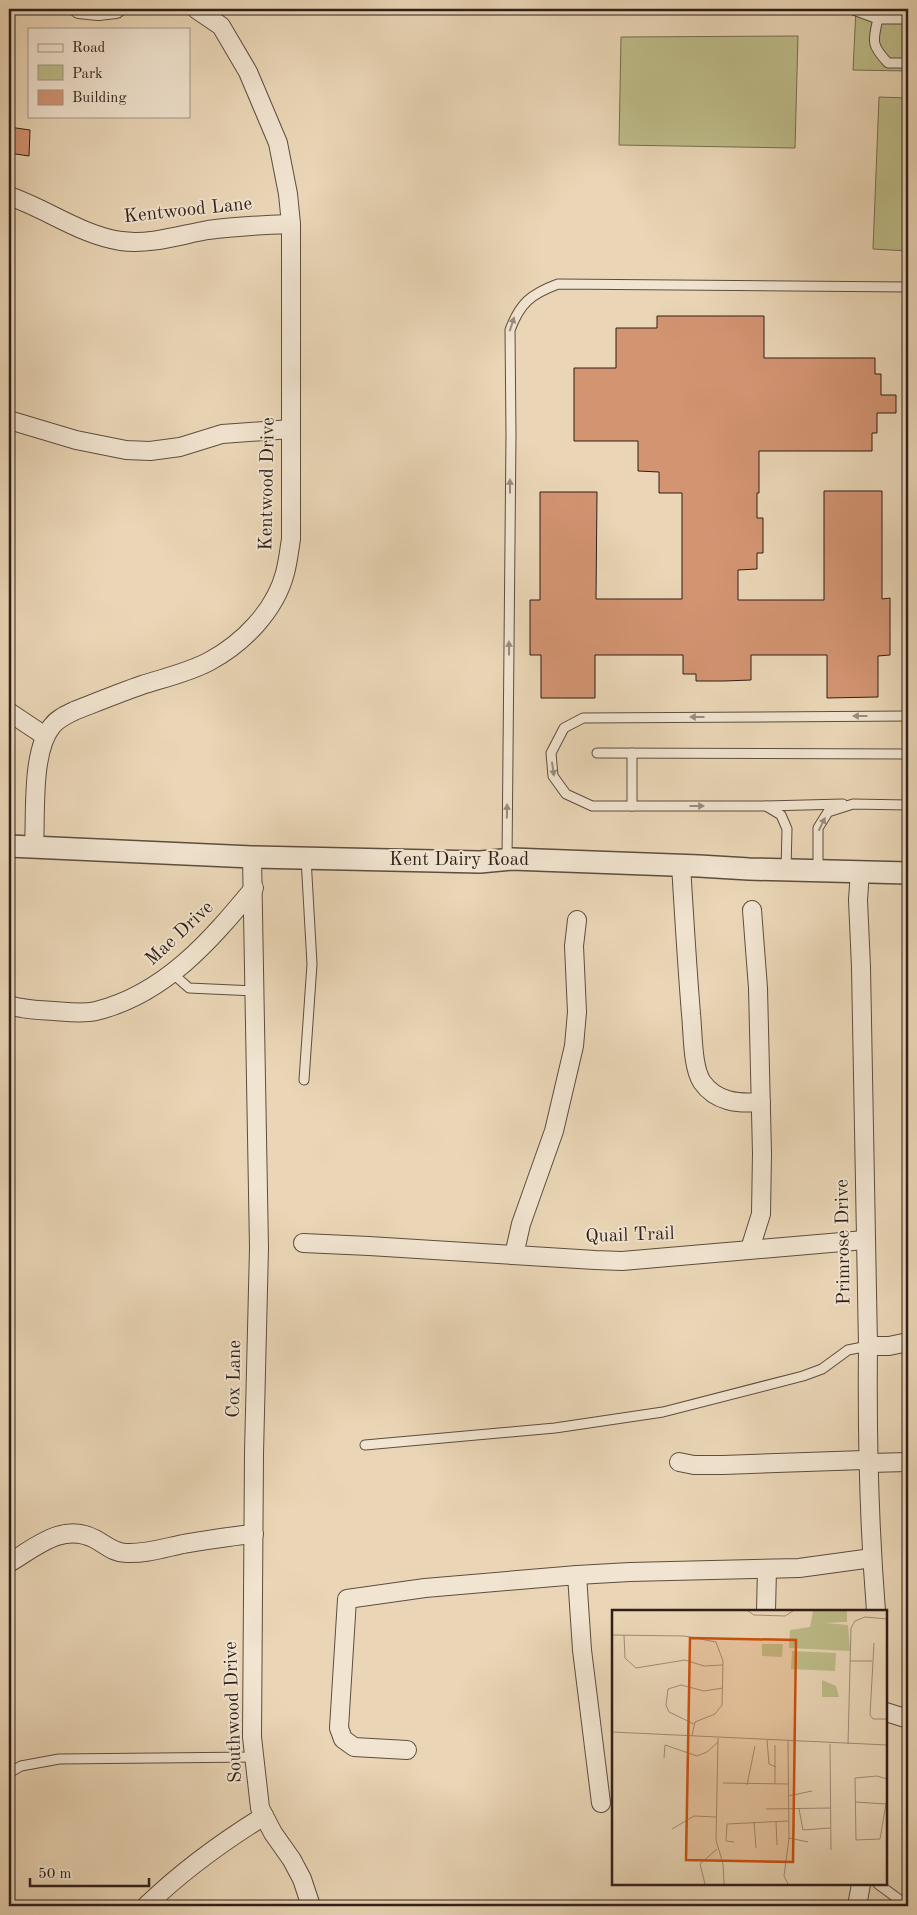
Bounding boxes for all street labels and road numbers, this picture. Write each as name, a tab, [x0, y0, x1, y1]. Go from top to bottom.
street label: Kentwood Lane	[123, 195, 253, 227]
street label: Kentwood Drive	[257, 417, 279, 551]
street label: Kent Dairy Road	[389, 851, 529, 870]
street label: Mae Drive	[142, 898, 218, 970]
street label: Primrose Drive	[833, 1179, 855, 1305]
street label: Quail Trail	[585, 1225, 675, 1247]
street label: Cox Lane	[225, 1340, 245, 1418]
street label: Southwood Drive	[222, 1641, 246, 1783]

